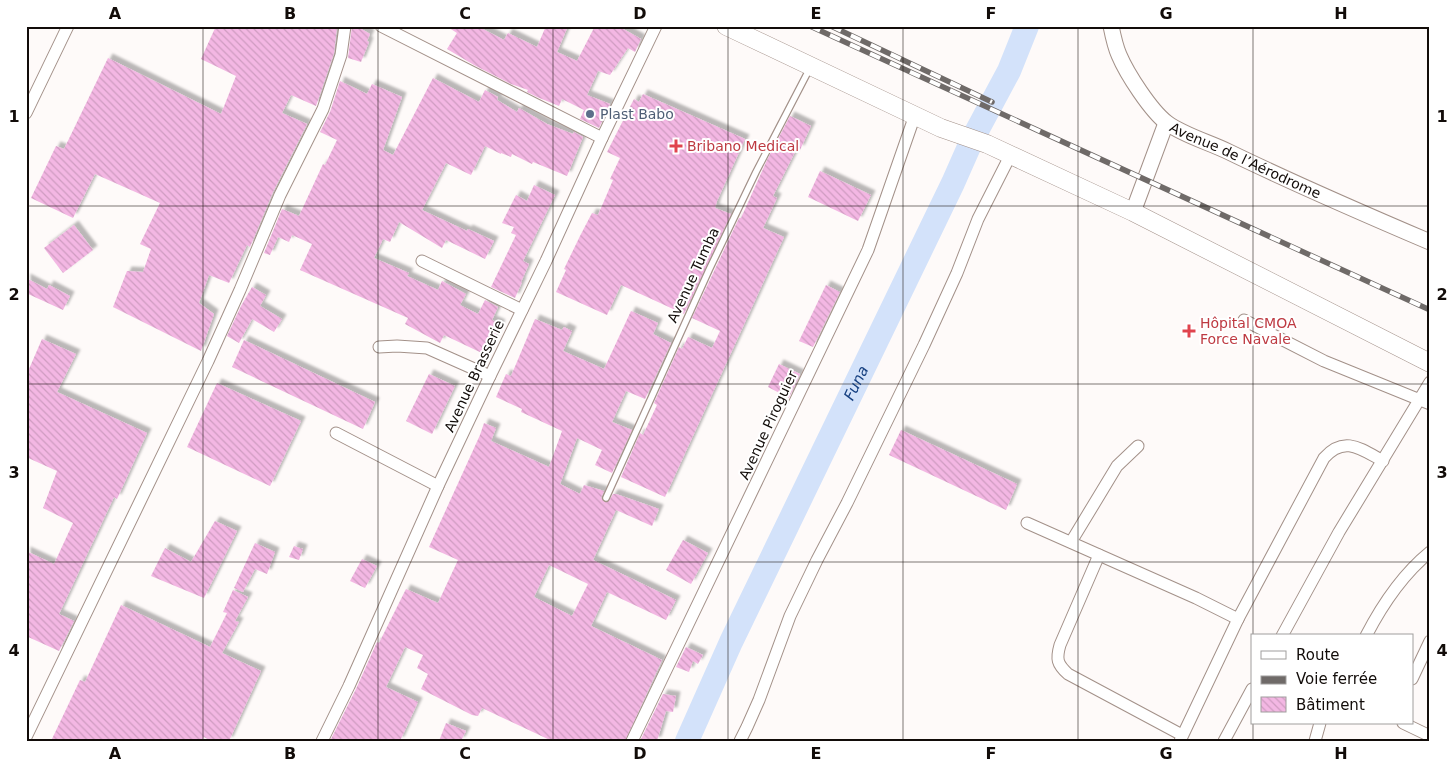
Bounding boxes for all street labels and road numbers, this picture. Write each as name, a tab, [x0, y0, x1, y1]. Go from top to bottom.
street label: Avenue de l’Aérodrome	[1167, 119, 1323, 202]
street label: Avenue Tumba	[664, 225, 722, 325]
street label: Avenue Brasserie	[441, 317, 507, 435]
street label: Avenue Piroguier	[736, 368, 800, 482]

